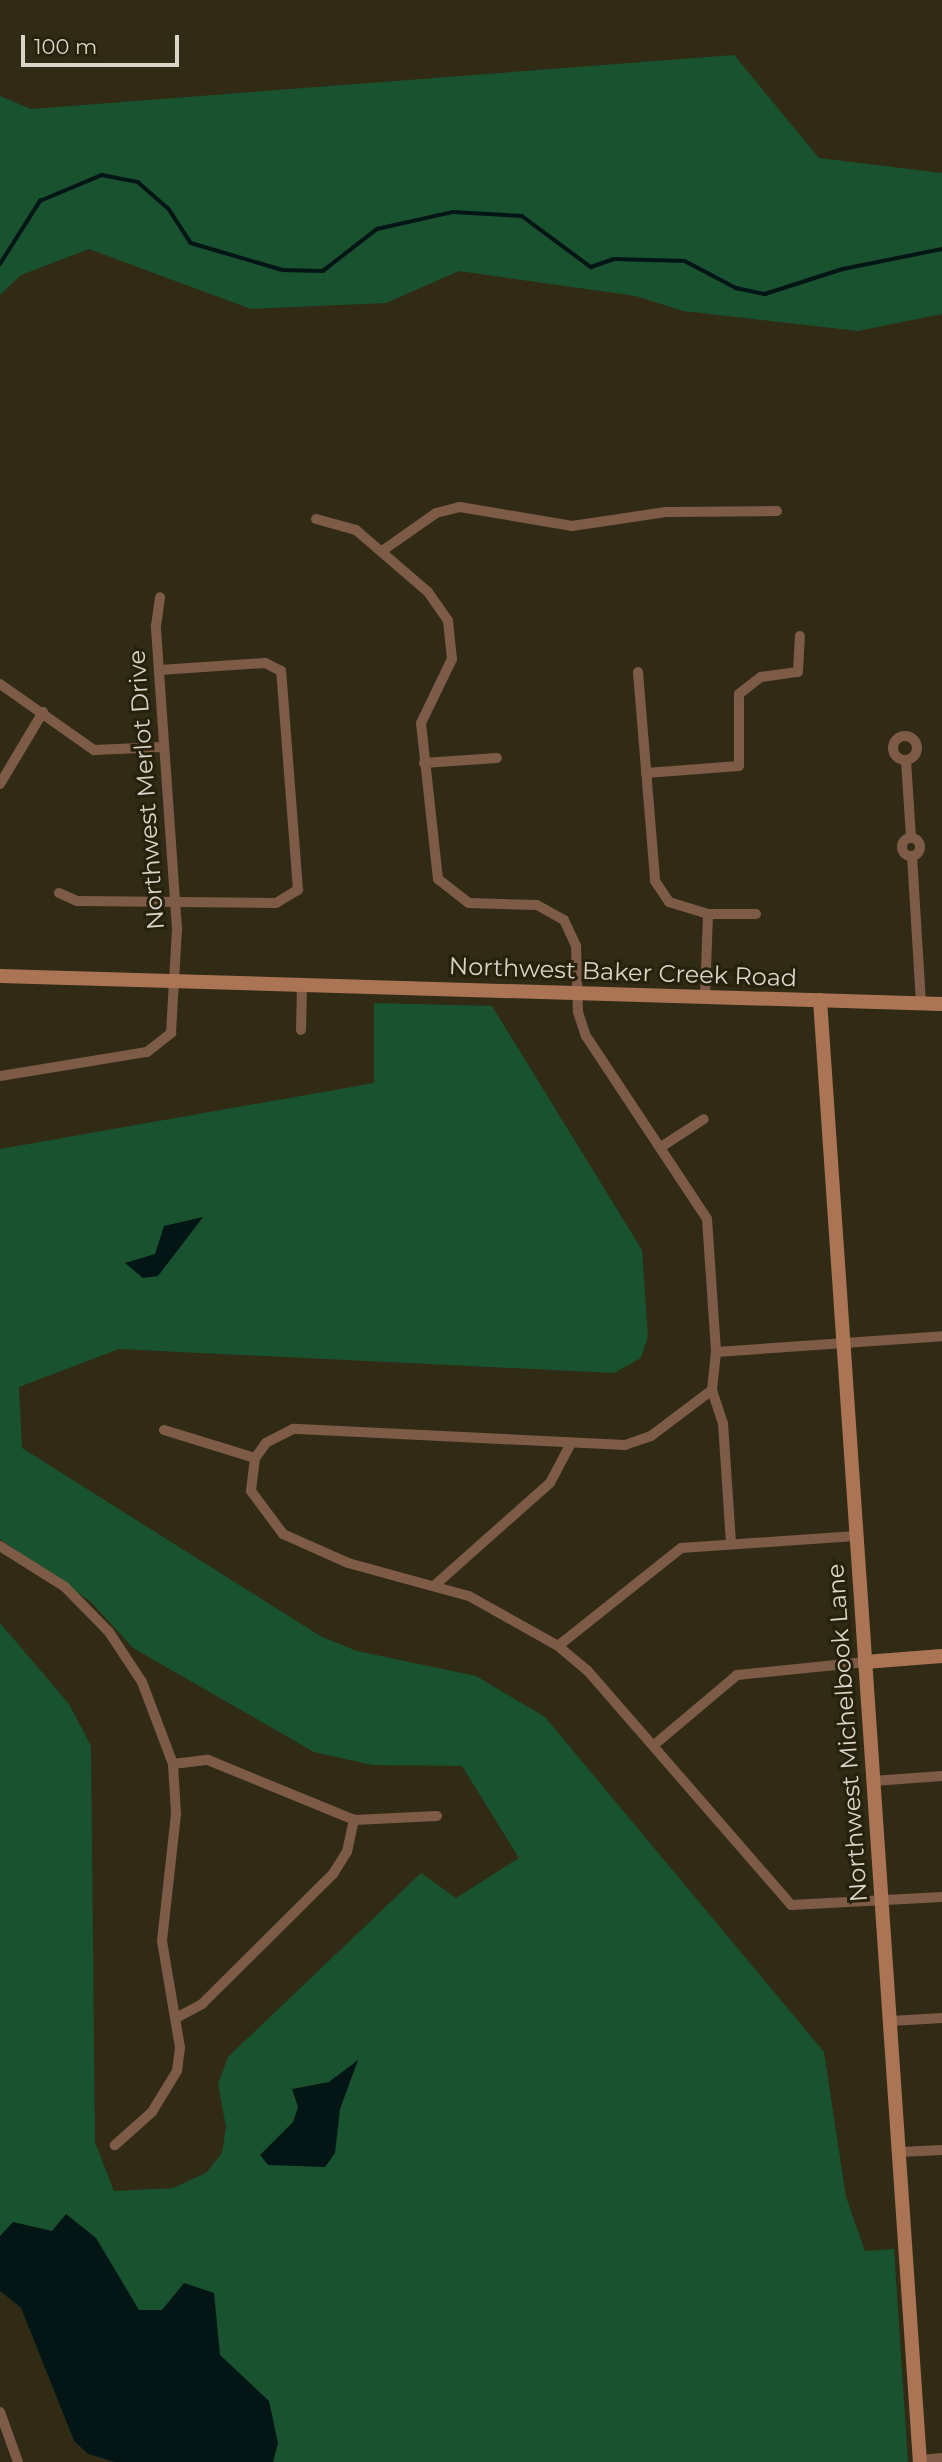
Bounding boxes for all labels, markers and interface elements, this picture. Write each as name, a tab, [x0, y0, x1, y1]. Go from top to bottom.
scale bar	[24, 21, 182, 65]
text: 100 m	[34, 34, 97, 59]
street label: Northwest Merlot Drive	[122, 649, 170, 931]
street label: Northwest Baker Creek Road	[448, 952, 798, 992]
street label: Northwest Michelbook Lane	[821, 1563, 873, 1903]

